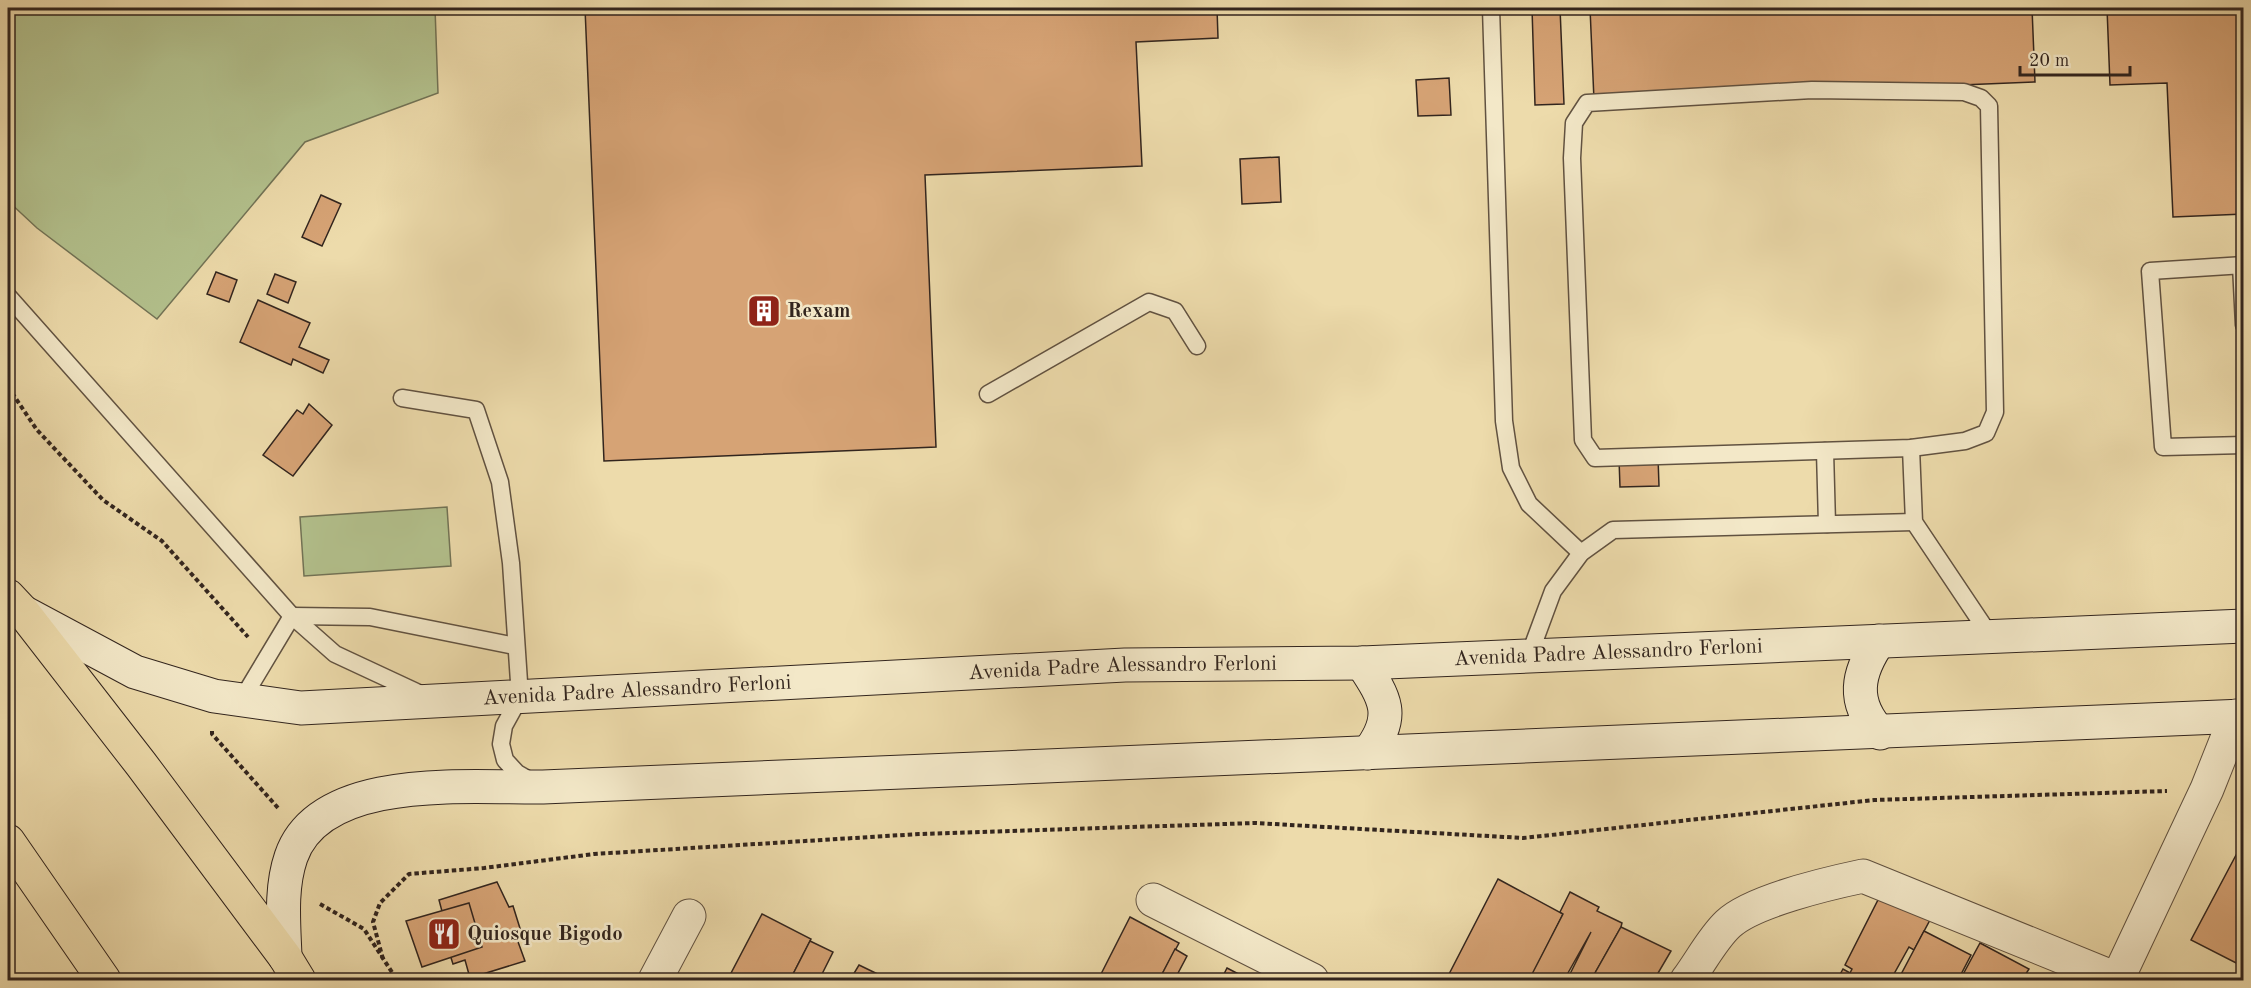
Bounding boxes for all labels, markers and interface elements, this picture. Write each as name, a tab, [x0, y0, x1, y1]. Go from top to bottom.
scale bar	[2020, 39, 2130, 77]
text: 20 m	[2029, 52, 2069, 70]
building icon: Rexam	[746, 293, 782, 329]
place label: Rexam	[787, 301, 851, 322]
street label: Avenida Padre Alessandro Ferloni	[1453, 636, 1763, 670]
street label: Avenida Padre Alessandro Ferloni	[968, 653, 1277, 684]
street label: Avenida Padre Alessandro Ferloni	[482, 672, 792, 709]
restaurant icon: Quiosque Bigodo	[426, 916, 462, 952]
place label: Quiosque Bigodo	[467, 924, 623, 945]

